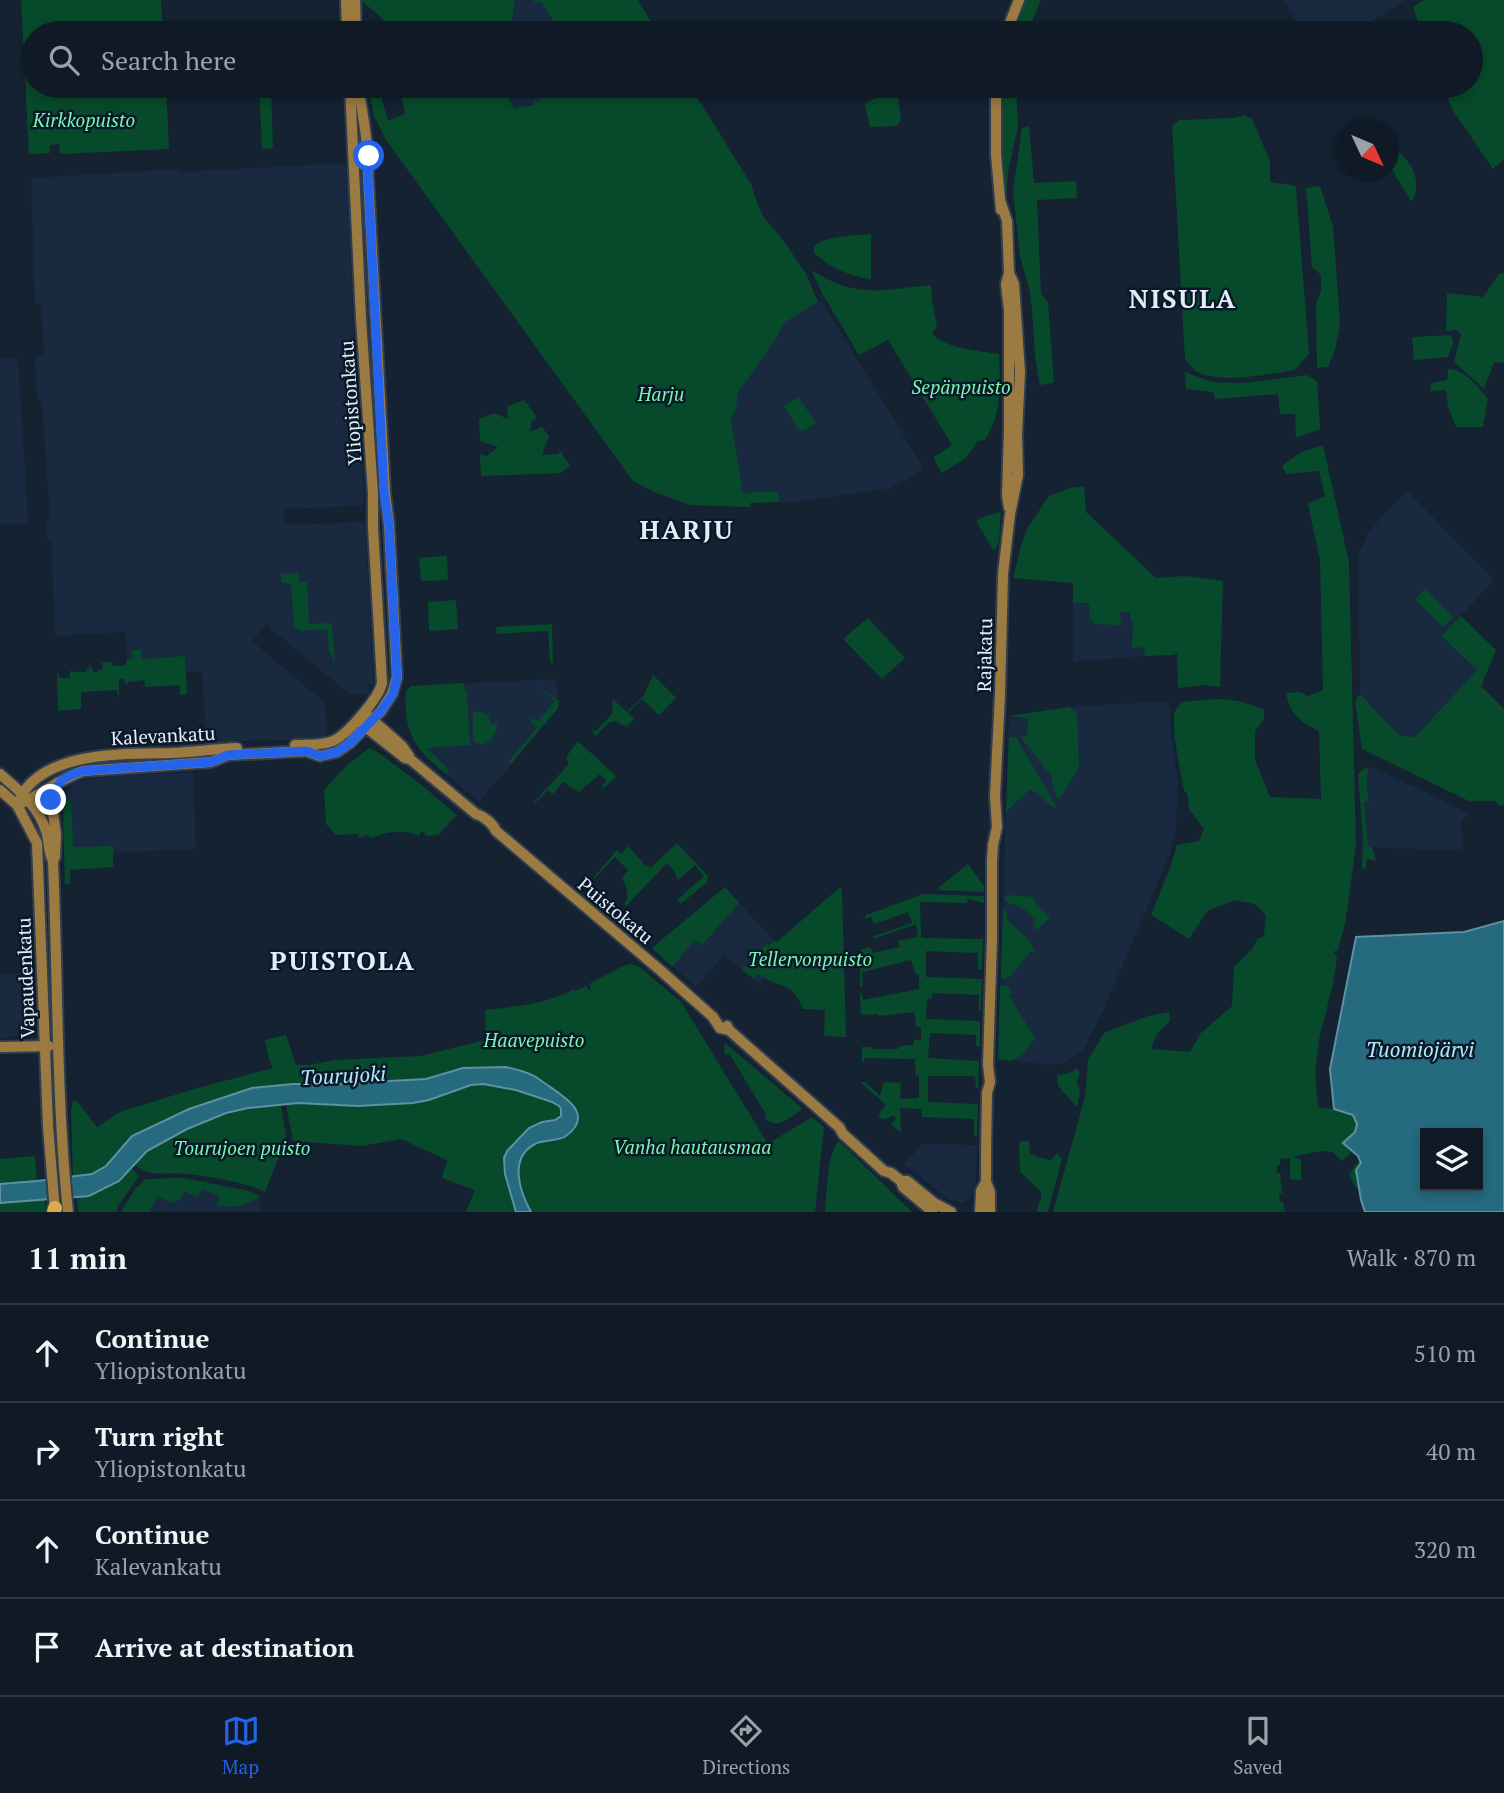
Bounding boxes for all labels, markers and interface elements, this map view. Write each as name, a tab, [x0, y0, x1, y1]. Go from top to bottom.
search box	[21, 21, 1483, 98]
icon: search	[45, 41, 83, 79]
text: Search here	[101, 43, 236, 77]
park label: Kirkkopuisto	[32, 107, 135, 132]
north arrow	[1336, 119, 1399, 182]
route start	[353, 140, 384, 171]
district label: NISULA	[1129, 281, 1237, 315]
street label: Yliopistonkatu	[333, 340, 367, 466]
park label: Sepänpuisto	[911, 374, 1011, 399]
park label: Harju	[637, 381, 684, 406]
district label: HARJU	[639, 512, 735, 546]
street label: Rajakatu	[971, 618, 997, 692]
street label: Kalevankatu	[110, 720, 216, 750]
route end	[35, 784, 66, 815]
street label: Puistokatu	[573, 871, 659, 949]
street label: Vapaudenkatu	[10, 917, 40, 1039]
district label: PUISTOLA	[270, 943, 416, 977]
park label: Tellervonpuisto	[748, 946, 872, 971]
park label: Haavepuisto	[483, 1027, 584, 1052]
water label: Tuomiojärvi	[1366, 1035, 1474, 1063]
water label: Tourujoki	[299, 1059, 387, 1091]
map controls	[1420, 1128, 1483, 1191]
button: layers	[1420, 1128, 1483, 1191]
park label: Vanha hautausmaa	[613, 1134, 771, 1159]
park label: Tourujoen puisto	[174, 1135, 311, 1160]
text: 11 min	[28, 1238, 127, 1278]
text: Walk · 870 m	[1347, 1242, 1476, 1273]
text: Continue	[95, 1321, 209, 1355]
icon: ahead	[28, 1334, 66, 1372]
text: 510 m	[1414, 1338, 1476, 1369]
text: Yliopistonkatu	[95, 1355, 246, 1386]
text: Turn right	[95, 1419, 224, 1453]
icon: right	[28, 1432, 66, 1470]
text: 40 m	[1426, 1436, 1476, 1467]
text: Yliopistonkatu	[95, 1453, 246, 1484]
text: Continue	[95, 1517, 209, 1551]
icon: ahead	[28, 1530, 66, 1568]
text: 320 m	[1414, 1534, 1476, 1565]
text: Kalevankatu	[95, 1551, 222, 1582]
icon: arrive	[28, 1628, 66, 1666]
text: Arrive at destination	[95, 1630, 354, 1664]
tab: Map	[222, 1712, 260, 1779]
tab: Directions	[703, 1712, 790, 1779]
tab: Saved	[1233, 1712, 1282, 1779]

